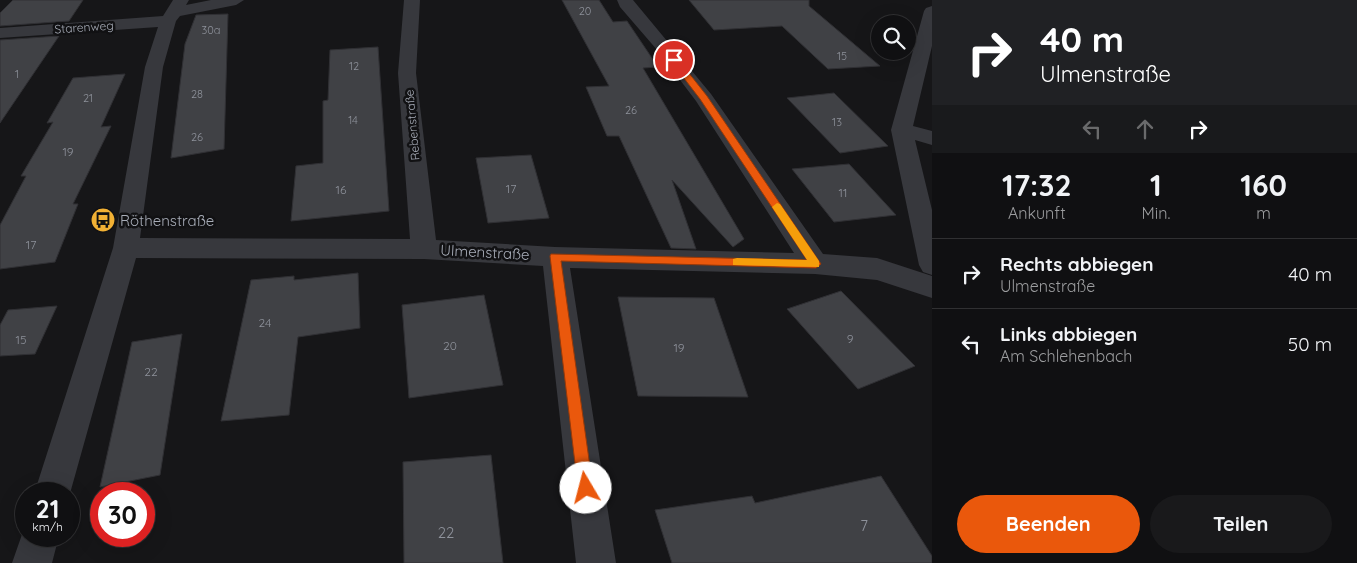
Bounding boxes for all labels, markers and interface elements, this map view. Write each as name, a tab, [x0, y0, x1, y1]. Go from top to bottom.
house number: 20	[579, 4, 591, 18]
map controls	[871, 15, 916, 60]
button: search	[871, 15, 916, 60]
street label: Starenweg	[54, 17, 114, 37]
text: 40 m	[1040, 17, 1124, 61]
icon: right	[957, 20, 1022, 85]
house number: 30a	[202, 23, 220, 37]
pin	[653, 39, 695, 81]
icon: arrive	[660, 46, 688, 74]
house number: 15	[837, 49, 847, 63]
house number: 12	[349, 59, 359, 73]
text: Ulmenstraße	[1040, 60, 1171, 88]
house number: 1	[15, 67, 19, 81]
house number: 28	[191, 87, 203, 101]
street label: Rebenstraße	[401, 89, 423, 161]
house number: 21	[83, 91, 93, 105]
house number: 26	[625, 103, 637, 117]
house number: 14	[348, 113, 358, 127]
house number: 13	[832, 115, 842, 129]
icon: left	[1078, 115, 1106, 143]
icon: ahead	[1131, 115, 1159, 143]
icon: right	[1184, 115, 1212, 143]
house number: 26	[191, 130, 203, 144]
house number: 19	[62, 144, 74, 159]
text: 17:32	[1002, 166, 1072, 204]
text: 1	[1150, 166, 1162, 204]
text: 160	[1240, 166, 1287, 204]
house number: 17	[506, 181, 516, 196]
house number: 16	[336, 182, 347, 197]
house number: 11	[839, 185, 847, 200]
text: Ankunft	[1008, 203, 1066, 223]
text: Min.	[1141, 203, 1170, 223]
text: m	[1256, 203, 1271, 223]
bus stop icon: Röthenstraße	[90, 207, 116, 233]
place label: Röthenstraße	[120, 211, 214, 230]
house number: 17	[26, 237, 36, 252]
street label: Ulmenstraße	[440, 240, 530, 264]
text: Rechts abbiegen	[1000, 252, 1153, 276]
icon: right	[957, 260, 985, 288]
text: 40 m	[1288, 262, 1332, 286]
text: Ulmenstraße	[1000, 276, 1095, 296]
house number: 24	[259, 315, 271, 330]
text: Links abbiegen	[1000, 322, 1137, 346]
icon: left	[957, 330, 985, 358]
house number: 9	[847, 331, 854, 346]
house number: 15	[16, 332, 26, 347]
text: 50 m	[1288, 332, 1332, 356]
house number: 20	[443, 338, 457, 353]
house number: 19	[673, 340, 685, 355]
text: Am Schlehenbach	[1000, 346, 1132, 366]
house number: 22	[144, 364, 158, 379]
position arrow	[559, 461, 611, 513]
speed limit sign: 30	[90, 482, 155, 547]
text: 21	[36, 493, 59, 524]
button: Beenden	[957, 495, 1140, 553]
button: Teilen	[1150, 495, 1332, 553]
house number: 7	[860, 516, 868, 535]
text: km/h	[32, 519, 63, 534]
house number: 22	[438, 523, 454, 542]

